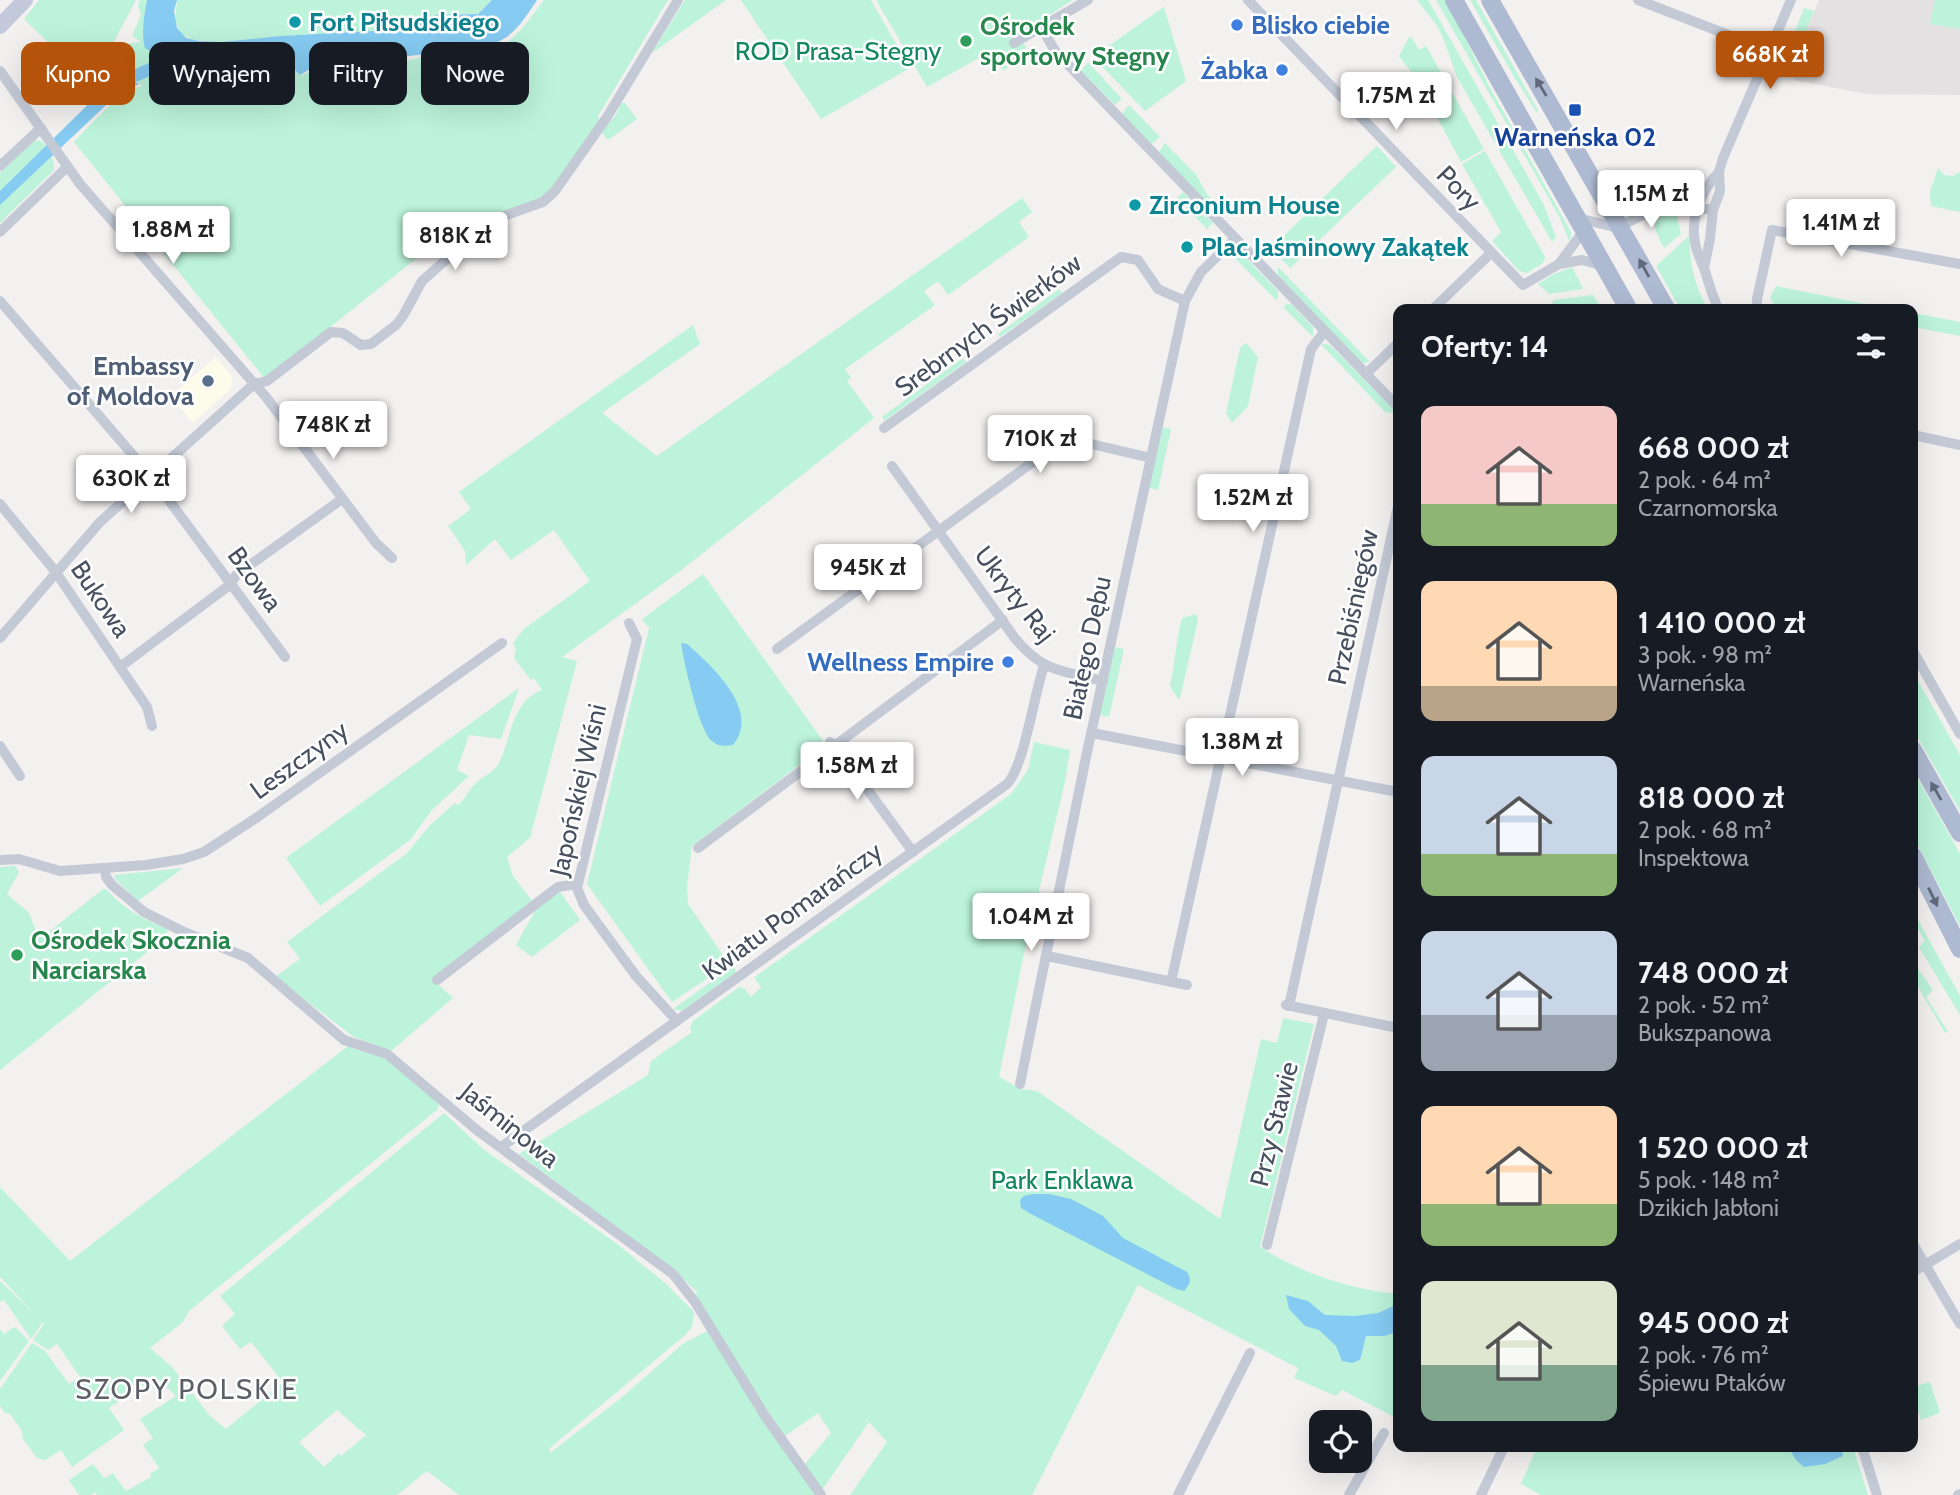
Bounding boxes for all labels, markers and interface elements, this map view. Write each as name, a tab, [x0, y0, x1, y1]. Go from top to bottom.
place label: Fort Piłsudskiego	[309, 6, 500, 38]
place label: Blisko ciebie	[1251, 9, 1390, 41]
place label: Ośrodek sportowy Stegny	[980, 10, 1170, 72]
marker: Fort Piłsudskiego	[287, 14, 303, 30]
marker: Blisko ciebie	[1229, 17, 1245, 33]
pin: 668K zł	[1705, 32, 1835, 91]
marker: Ośrodek sportowy Stegny	[958, 33, 974, 49]
park label: ROD Prasa-Stegny	[735, 35, 941, 67]
text: 668K zł	[1732, 40, 1808, 68]
chip: Kupno	[21, 42, 135, 105]
chip: Wynajem	[149, 42, 295, 105]
chip: Filtry	[309, 42, 407, 105]
chip: Nowe	[421, 42, 529, 105]
place label: Żabka	[1201, 54, 1268, 86]
marker: Żabka	[1274, 62, 1290, 78]
pin: 1.75M zł	[1324, 72, 1468, 132]
one-way arrow	[1534, 77, 1547, 96]
text: 1.75M zł	[1357, 81, 1435, 109]
marker: Warneńska 02	[1567, 102, 1583, 118]
place label: Warneńska 02	[1494, 121, 1656, 153]
street label: Pory	[1430, 159, 1488, 217]
pin: 1.15M zł	[1579, 170, 1723, 230]
text: 1.15M zł	[1613, 179, 1689, 207]
place label: Zirconium House	[1149, 189, 1340, 221]
marker: Zirconium House	[1127, 197, 1143, 213]
pin: 1.41M zł	[1769, 200, 1913, 259]
pin: 1.88M zł	[101, 206, 245, 266]
text: 1.41M zł	[1802, 208, 1880, 236]
pin: 818K zł	[390, 212, 520, 272]
text: 1.88M zł	[132, 215, 214, 243]
text: 818K zł	[419, 221, 491, 249]
place label: Plac Jaśminowy Zakątek	[1201, 231, 1469, 263]
marker: Plac Jaśminowy Zakątek	[1179, 239, 1195, 255]
street label: Srebrnych Świerków	[888, 246, 1088, 403]
one-way arrow	[1638, 258, 1650, 277]
icon: filters	[1852, 327, 1890, 365]
text: Oferty: 14	[1421, 328, 1549, 365]
place label: Embassy of Moldova	[67, 350, 194, 412]
marker: Embassy of Moldova	[200, 373, 216, 389]
pin: 748K zł	[268, 402, 398, 461]
text: 748K zł	[295, 410, 371, 438]
pin: 710K zł	[975, 416, 1105, 475]
text: 710K zł	[1004, 424, 1076, 452]
text: 668 000 zł	[1638, 429, 1789, 466]
icon: home	[1477, 434, 1561, 518]
pin: 630K zł	[66, 456, 196, 515]
text: 630K zł	[92, 464, 170, 492]
text: 2 pok. · 64 m²	[1638, 466, 1771, 494]
pin: 1.52M zł	[1181, 475, 1325, 534]
text: 1.52M zł	[1213, 483, 1293, 511]
text: Czarnomorska	[1638, 494, 1778, 522]
street label: Przebiśniegów	[1321, 526, 1385, 688]
street label: Bzowa	[221, 540, 290, 618]
street label: Ukryty Raj	[968, 540, 1062, 648]
pin: 945K zł	[803, 544, 933, 604]
text: 945K zł	[830, 553, 906, 581]
street label: Bukowa	[64, 555, 138, 644]
street label: Białego Dębu	[1056, 573, 1118, 723]
text: 1 410 000 zł	[1638, 604, 1805, 641]
icon: home	[1477, 609, 1561, 693]
text: 3 pok. · 98 m²	[1638, 641, 1772, 669]
place label: Wellness Empire	[807, 646, 994, 678]
marker: Wellness Empire	[1000, 654, 1016, 670]
text: Warneńska	[1638, 669, 1745, 697]
street label: Japońskiej Wiśni	[542, 701, 613, 880]
street label: Leszczyny	[244, 714, 354, 806]
pin: 1.38M zł	[1170, 718, 1314, 778]
text: 1.38M zł	[1202, 727, 1282, 755]
pin: 1.58M zł	[785, 742, 929, 802]
text: 1.58M zł	[817, 751, 897, 779]
text: 818 000 zł	[1638, 779, 1784, 816]
one-way arrow	[1930, 782, 1942, 801]
icon: home	[1477, 784, 1561, 868]
text: 2 pok. · 68 m²	[1638, 816, 1772, 844]
street label: Kwiatu Pomarańczy	[696, 835, 888, 987]
text: Inspektowa	[1638, 844, 1749, 872]
one-way arrow	[1927, 887, 1938, 907]
pin: 1.04M zł	[959, 894, 1103, 953]
text: 1.04M zł	[988, 902, 1074, 930]
place label: Ośrodek Skocznia Narciarska	[31, 924, 231, 986]
marker: Ośrodek Skocznia Narciarska	[9, 947, 25, 963]
text: 748 000 zł	[1638, 954, 1788, 991]
icon: home	[1477, 959, 1561, 1043]
text: 2 pok. · 52 m²	[1638, 991, 1769, 1019]
text: Bukszpanowa	[1638, 1019, 1771, 1047]
street label: Przy Stawie	[1243, 1058, 1305, 1190]
street label: Jaśminowa	[453, 1075, 566, 1175]
text: 1 520 000 zł	[1638, 1129, 1808, 1166]
icon: home	[1477, 1134, 1561, 1218]
park label: Park Enklawa	[991, 1164, 1134, 1196]
text: 5 pok. · 148 m²	[1638, 1166, 1780, 1194]
text: Dzikich Jabłoni	[1638, 1194, 1779, 1222]
text: 945 000 zł	[1638, 1304, 1789, 1341]
icon: home	[1477, 1309, 1561, 1393]
text: 2 pok. · 76 m²	[1638, 1341, 1769, 1369]
text: Śpiewu Ptaków	[1638, 1369, 1786, 1397]
district label: SZOPY POLSKIE	[75, 1372, 299, 1406]
map controls	[1309, 1410, 1372, 1473]
button: locate	[1309, 1410, 1372, 1473]

